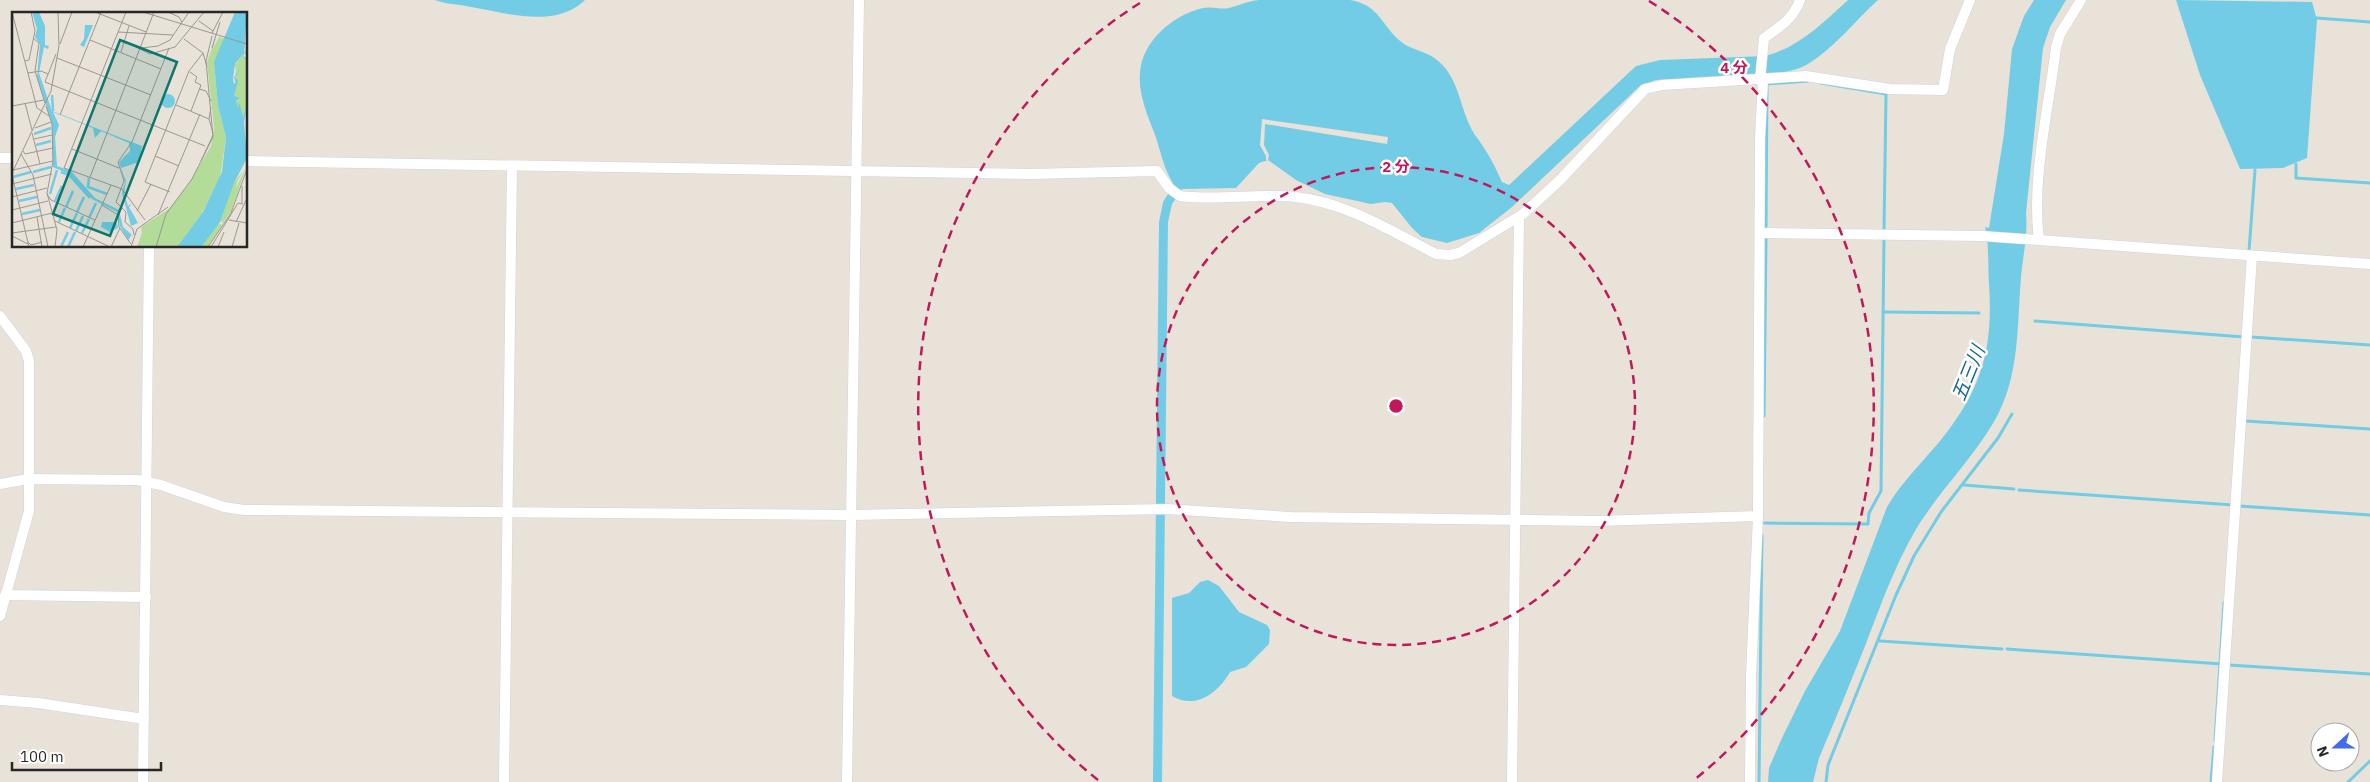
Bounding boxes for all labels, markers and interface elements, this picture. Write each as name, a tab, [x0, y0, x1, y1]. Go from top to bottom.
inset map	[12, 12, 248, 248]
text: 4 分	[1720, 58, 1748, 77]
text: 2 分	[1382, 157, 1410, 176]
water label: 五三川	[1946, 340, 1991, 404]
centre of rings	[1387, 397, 1405, 415]
north arrow	[2310, 722, 2360, 772]
scale bar	[12, 740, 161, 772]
text: N	[2313, 744, 2333, 760]
text: 100 m	[20, 747, 64, 766]

